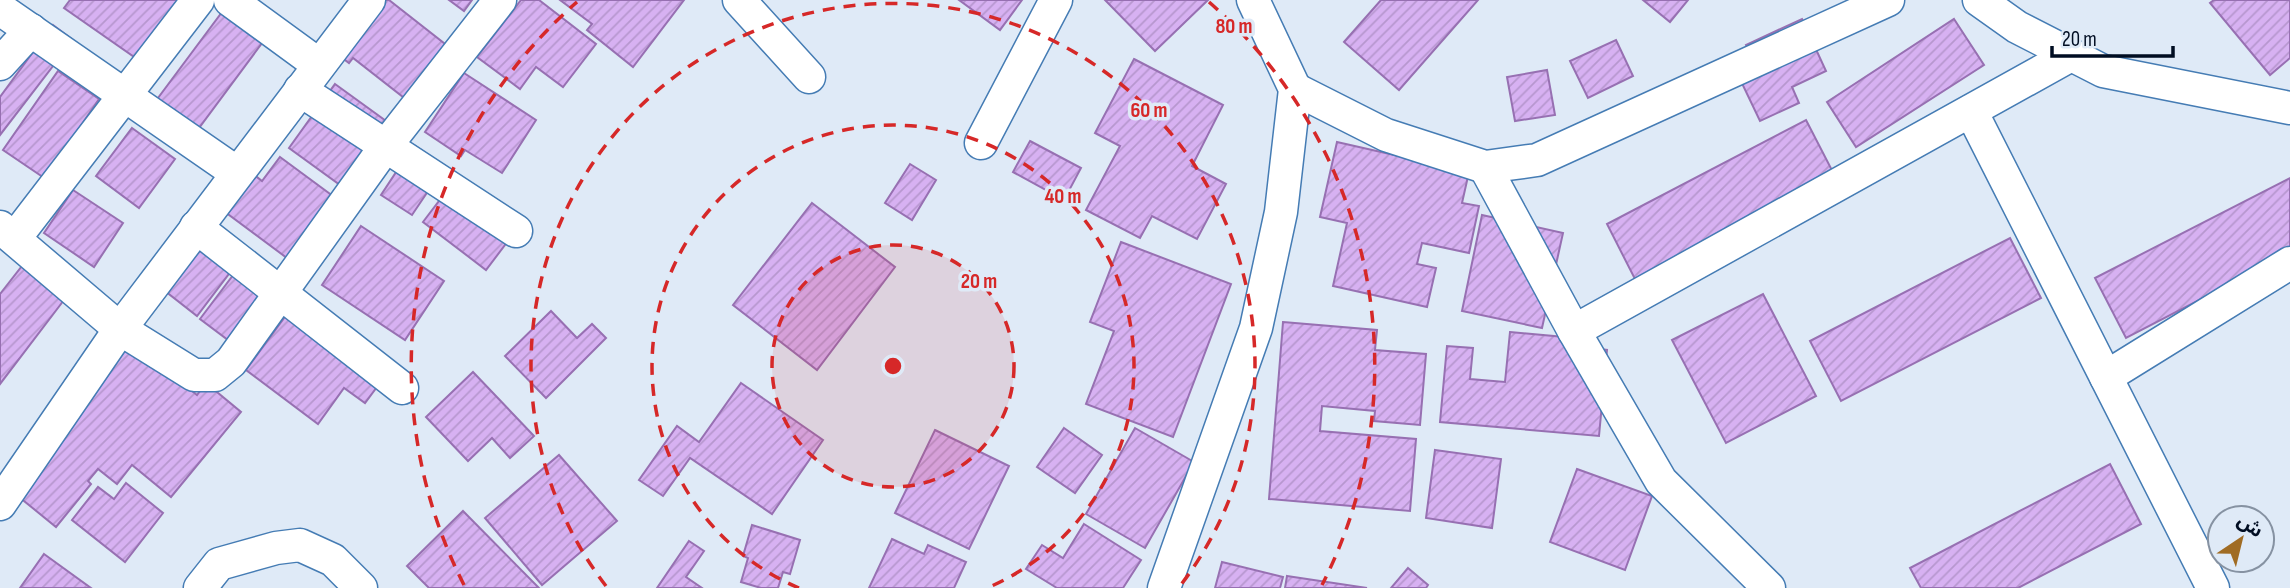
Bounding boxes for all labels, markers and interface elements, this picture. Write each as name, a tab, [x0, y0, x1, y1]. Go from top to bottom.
text: 80 m	[1215, 14, 1253, 39]
scale bar	[2052, 14, 2173, 58]
text: 20 m	[2062, 27, 2097, 52]
text: 60 m	[1130, 98, 1168, 123]
text: 40 m	[1045, 184, 1081, 209]
text: 20 m	[961, 269, 997, 294]
centre of rings	[881, 354, 905, 378]
north arrow	[2206, 504, 2276, 574]
text: ش	[2233, 509, 2267, 543]

